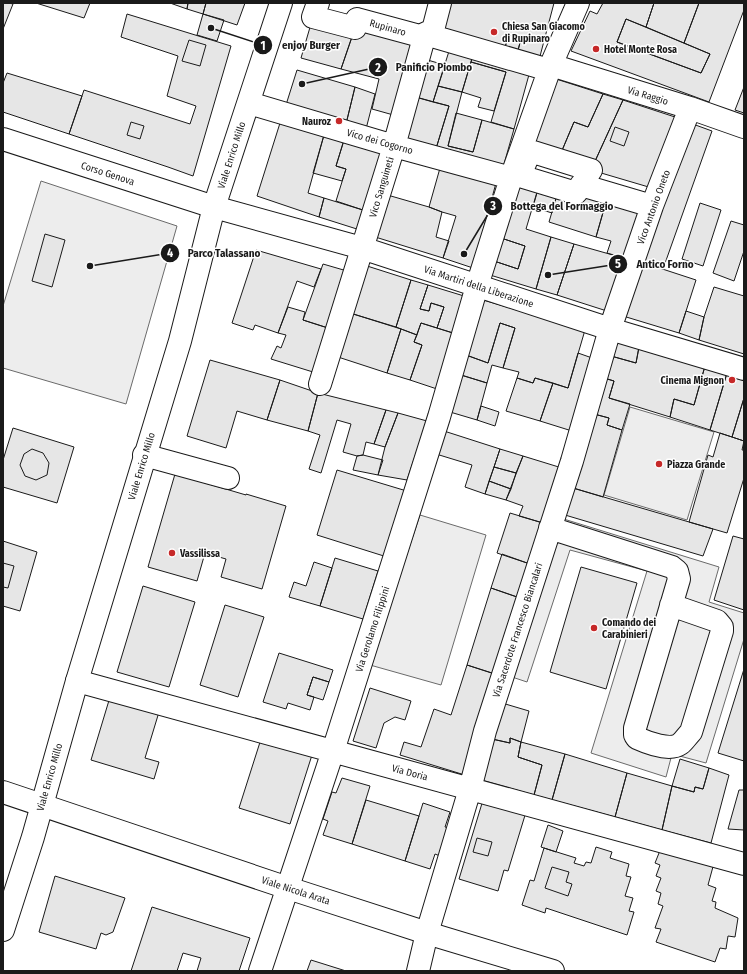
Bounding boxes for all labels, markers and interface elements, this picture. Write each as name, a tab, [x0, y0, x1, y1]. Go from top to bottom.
street label: Rupinaro	[368, 17, 407, 39]
place label: Chiesa San Giacomo di Rupinaro	[502, 21, 585, 45]
marker: Chiesa San Giacomo di Rupinaro	[489, 27, 499, 37]
callout: enjoy Burger	[253, 34, 348, 57]
text: 1	[260, 39, 266, 53]
text: enjoy Burger	[282, 39, 341, 52]
marker: Hotel Monte Rosa	[591, 44, 601, 54]
place label: Hotel Monte Rosa	[604, 44, 677, 56]
callout: Panificio Piombo	[368, 56, 480, 79]
text: 2	[374, 61, 381, 75]
text: Panificio Piombo	[396, 61, 472, 74]
street label: Via Raggio	[626, 84, 670, 108]
place label: Nauroz	[302, 116, 332, 128]
marker: Nauroz	[334, 116, 344, 126]
street label: Viale Enrico Millo	[215, 120, 248, 190]
street label: Vico dei Cogorno	[345, 127, 414, 157]
street label: Vico Sanguineti	[367, 156, 397, 219]
street label: Corso Genova	[79, 160, 136, 188]
street label: Vico Antonio Oneto	[635, 168, 673, 246]
callout: Bottega del Formaggio	[483, 195, 621, 218]
text: 3	[489, 199, 496, 213]
text: Bottega del Formaggio	[511, 200, 613, 213]
callout: Parco Talassano	[160, 242, 269, 265]
text: 4	[167, 246, 173, 260]
text: Parco Talassano	[188, 247, 260, 260]
callout: Antico Forno	[608, 252, 701, 275]
text: 5	[615, 257, 621, 271]
text: Antico Forno	[635, 258, 694, 271]
street label: Via Martiri della Liberazione	[422, 264, 535, 310]
place label: Cinema Mignon	[661, 375, 724, 387]
marker: Cinema Mignon	[727, 375, 737, 385]
street label: Viale Enrico Millo	[126, 431, 158, 502]
marker: Piazza Grande	[654, 459, 664, 469]
place label: Piazza Grande	[667, 459, 725, 471]
marker: Vassilissa	[167, 548, 177, 558]
place label: Vassilissa	[179, 548, 220, 560]
street label: Via Sacerdote Francesco Biancalari	[490, 561, 545, 699]
street label: Via Gerolamo Filippini	[353, 585, 392, 674]
place label: Comando dei Carabinieri	[602, 617, 657, 641]
marker: Comando dei Carabinieri	[589, 623, 599, 633]
street label: Viale Enrico Millo	[35, 742, 65, 813]
street label: Via Doria	[390, 762, 429, 784]
street label: Viale Nicola Arata	[260, 874, 332, 908]

